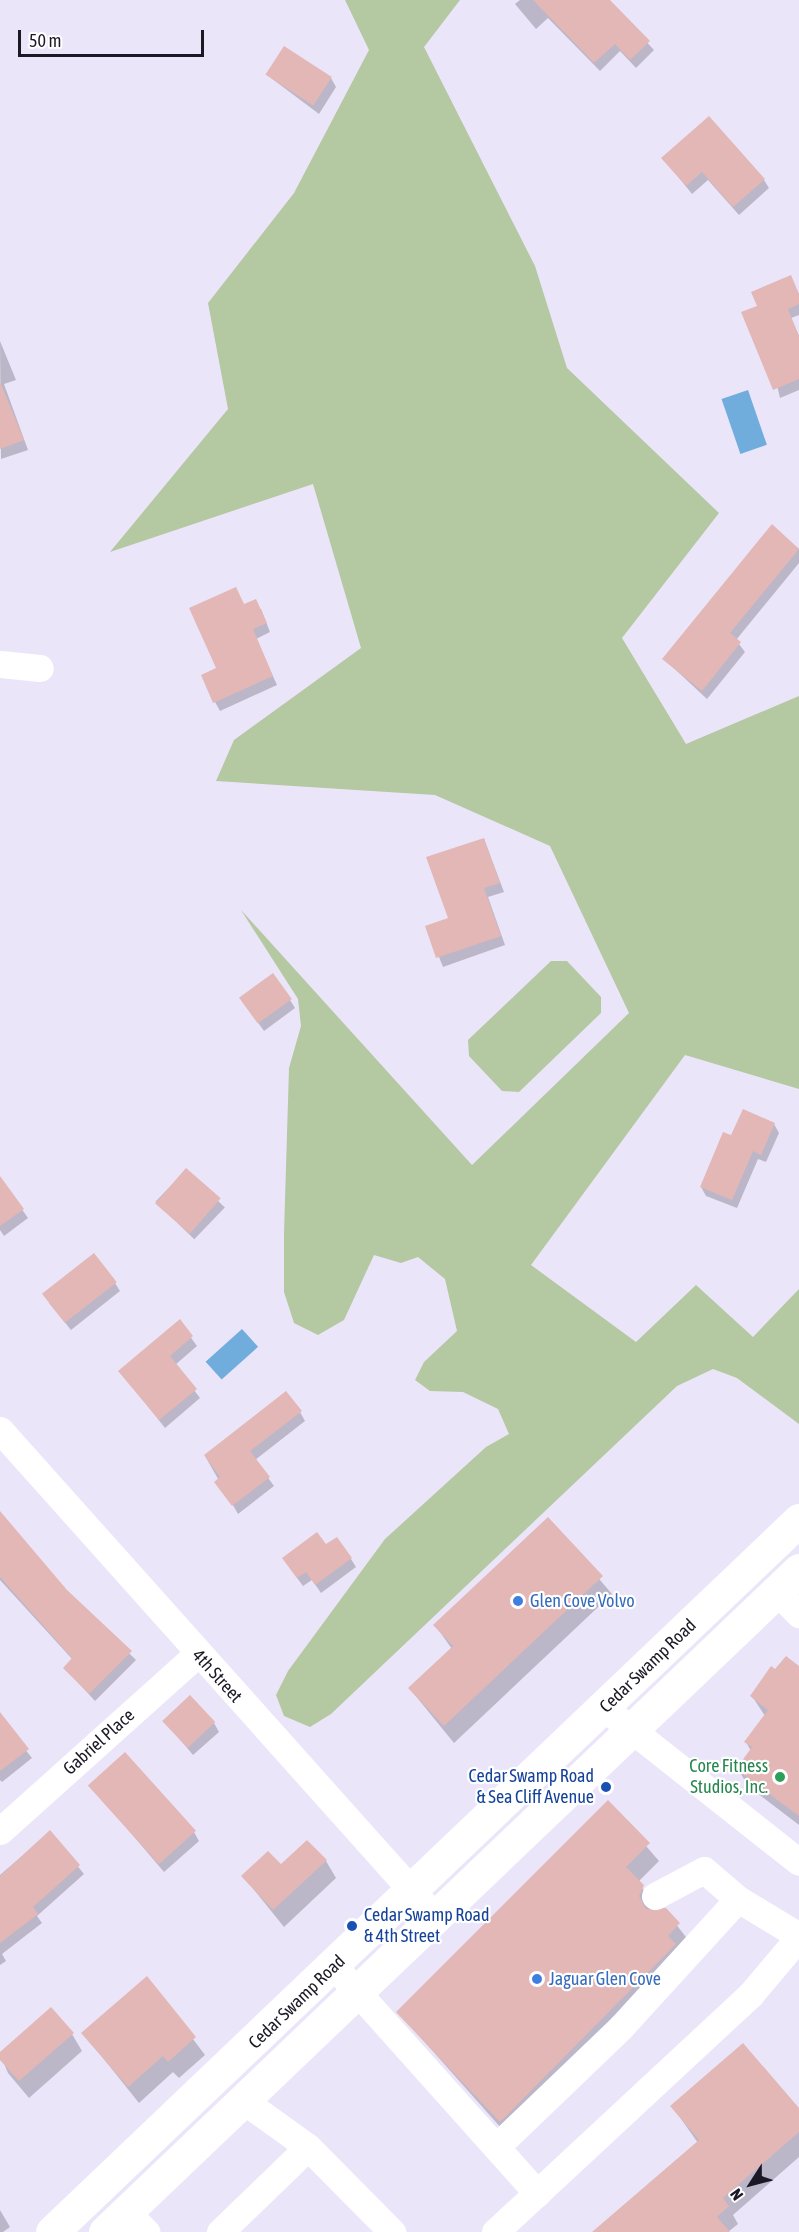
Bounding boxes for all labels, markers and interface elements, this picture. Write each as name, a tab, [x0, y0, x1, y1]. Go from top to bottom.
scale bar	[21, 18, 207, 56]
text: 50 m	[29, 30, 61, 51]
place label: Glen Cove Volvo	[530, 1590, 635, 1612]
marker: Glen Cove Volvo	[511, 1594, 525, 1608]
street label: Cedar Swamp Road	[595, 1615, 701, 1717]
street label: 4th Street	[187, 1645, 247, 1707]
street label: Gabriel Place	[59, 1705, 139, 1779]
place label: Core Fitness Studios, Inc.	[689, 1756, 768, 1798]
place label: Cedar Swamp Road & Sea Cliff Avenue	[469, 1766, 594, 1808]
marker: Core Fitness Studios, Inc.	[773, 1770, 787, 1784]
marker: Cedar Swamp Road & Sea Cliff Avenue	[599, 1780, 613, 1794]
place label: Cedar Swamp Road & 4th Street	[364, 1905, 489, 1948]
marker: Cedar Swamp Road & 4th Street	[345, 1919, 359, 1933]
street label: Cedar Swamp Road	[244, 1951, 350, 2053]
place label: Jaguar Glen Cove	[549, 1968, 661, 1990]
marker: Jaguar Glen Cove	[530, 1972, 544, 1986]
north arrow	[721, 2154, 781, 2214]
text: N	[726, 2185, 747, 2204]

